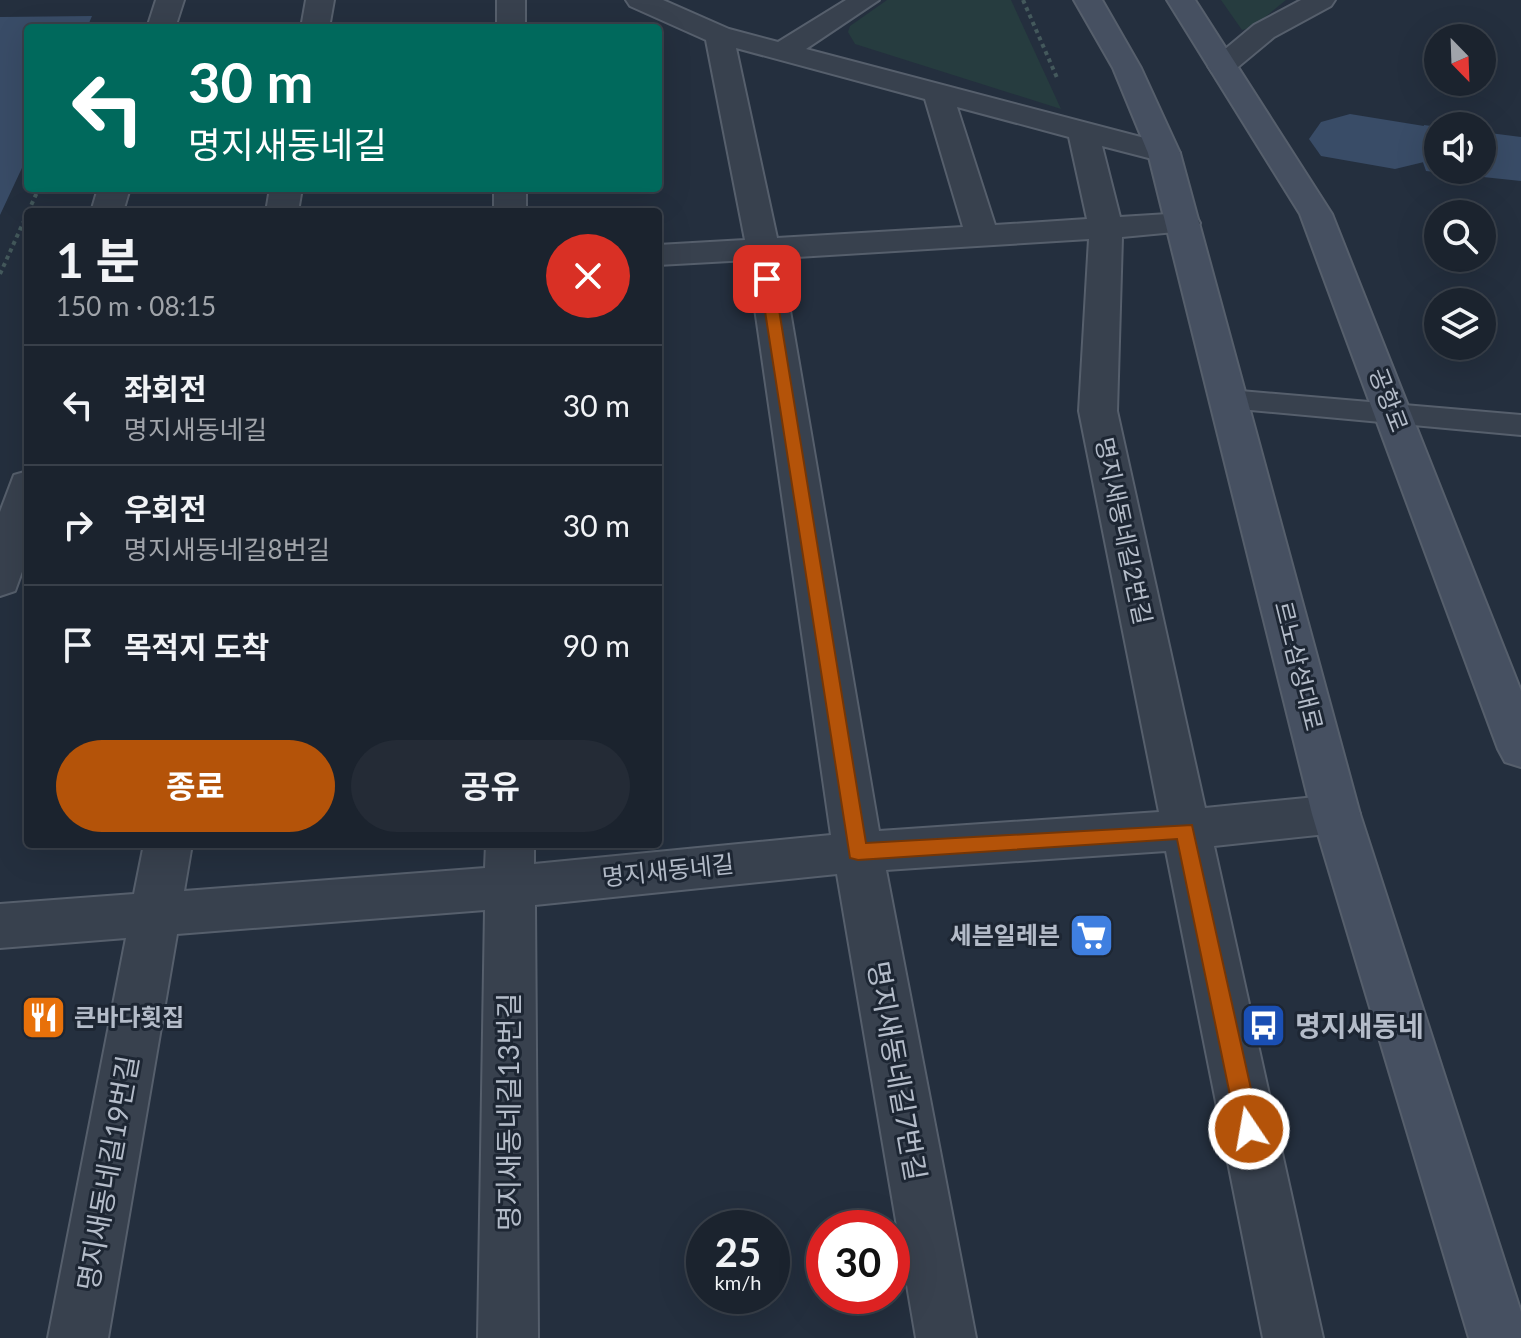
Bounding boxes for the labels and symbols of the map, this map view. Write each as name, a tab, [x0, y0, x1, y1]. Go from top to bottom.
north arrow	[1424, 24, 1496, 96]
pin	[733, 245, 801, 313]
street label: 공항로	[1364, 363, 1415, 436]
street label: 명지새동네길2번길	[1090, 434, 1158, 627]
street label: 르노삼성대로	[1269, 598, 1330, 733]
street label: 명지새동네길	[600, 848, 735, 891]
supermarket icon: 세븐일레븐	[1067, 912, 1115, 960]
place label: 세븐일레븐	[950, 920, 1060, 949]
street label: 명지새동네길7번길	[862, 958, 934, 1183]
street label: 명지새동네길13번길	[491, 993, 525, 1231]
restaurant icon: 큰바다횟집	[19, 994, 67, 1042]
place label: 큰바다횟집	[74, 1002, 184, 1031]
bus stop icon: 명지새동네	[1240, 1002, 1288, 1050]
place label: 명지새동네	[1295, 1008, 1424, 1042]
street label: 명지새동네길19번길	[70, 1052, 144, 1293]
position arrow	[1207, 1087, 1291, 1171]
speed limit sign: 30	[806, 1210, 910, 1314]

